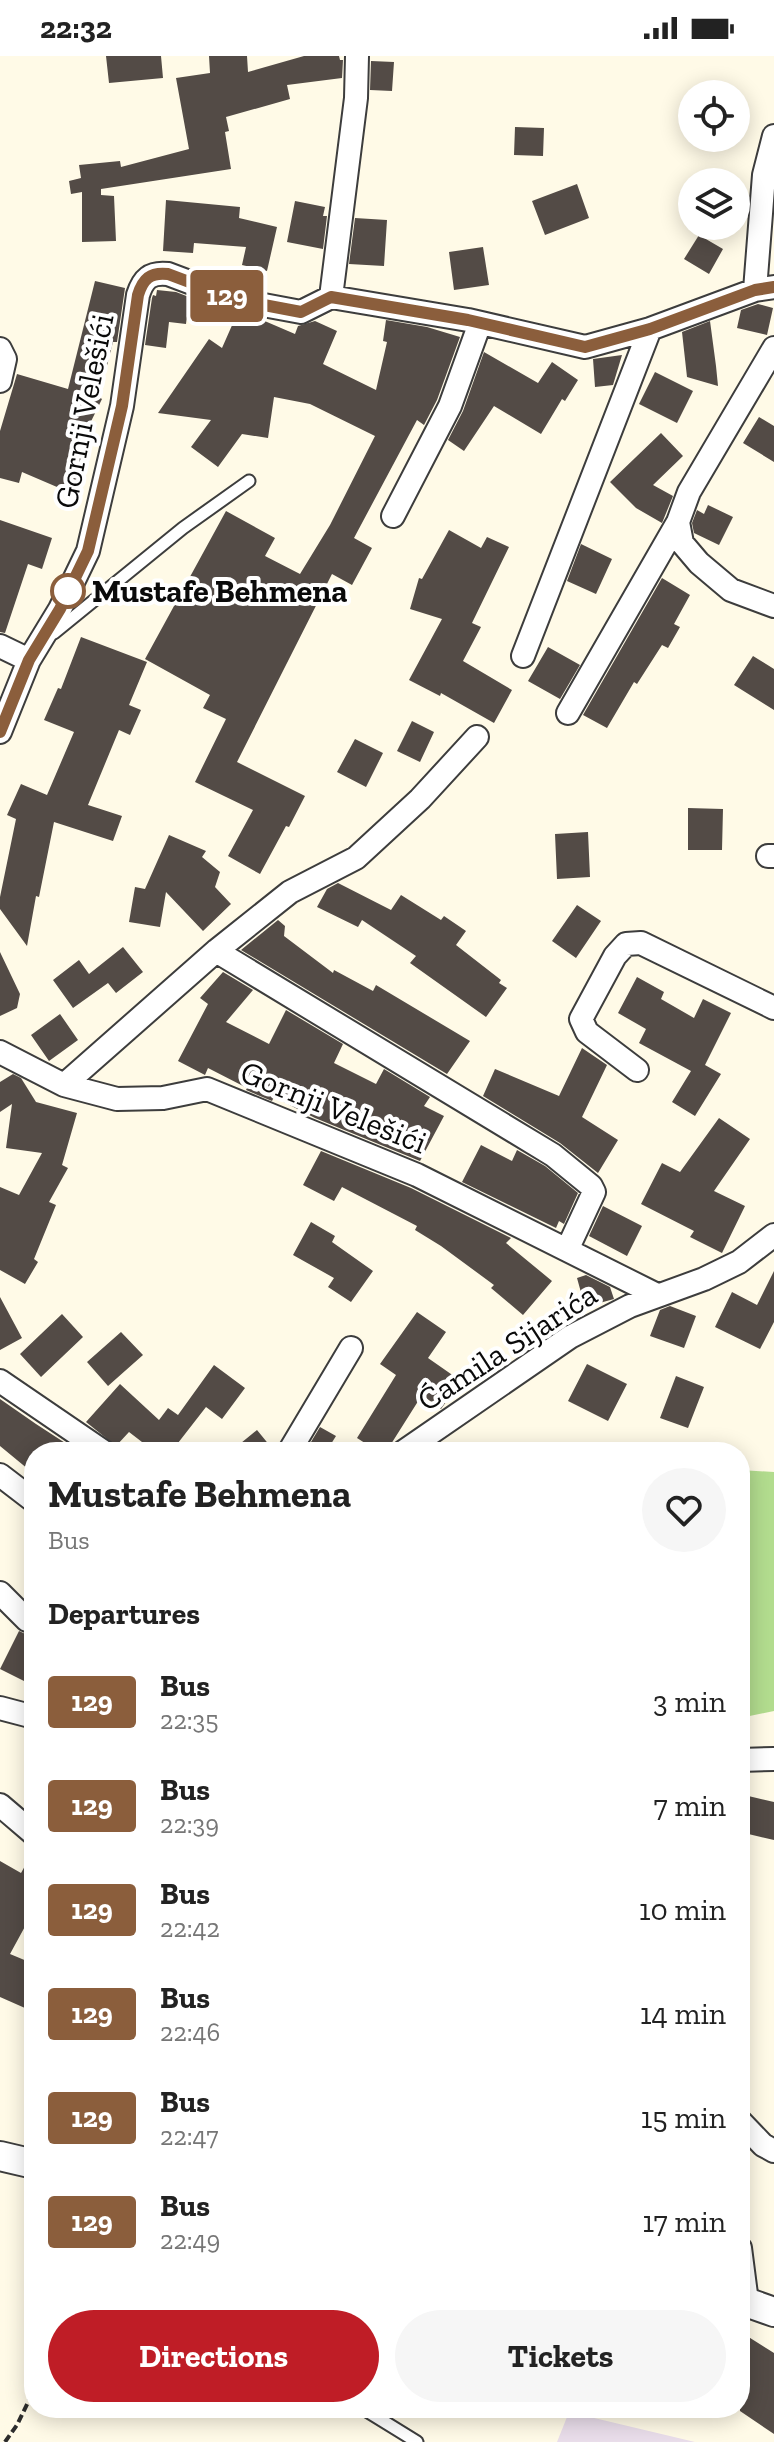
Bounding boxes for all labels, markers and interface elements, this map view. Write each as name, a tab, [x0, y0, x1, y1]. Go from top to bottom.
text: 22:32	[40, 10, 112, 46]
map controls	[678, 80, 750, 240]
button: locate	[678, 80, 750, 152]
button: layers	[678, 168, 750, 240]
line badge: 129	[181, 270, 273, 322]
text: 129	[206, 279, 248, 312]
street label: Gornji Velešići	[47, 310, 121, 512]
place label: Mustafe Behmena	[92, 572, 347, 610]
marker: Mustafe Behmena	[51, 574, 85, 608]
street label: Gornji Velešići	[235, 1052, 433, 1162]
street label: Ćamila Sijarića	[410, 1275, 604, 1419]
button: heart	[642, 1468, 726, 1552]
text: Mustafe Behmena	[48, 1471, 351, 1517]
text: Bus	[48, 1524, 90, 1556]
text: Departures	[48, 1596, 200, 1632]
text: Bus	[160, 1668, 210, 1704]
text: 3 min	[653, 1684, 726, 1720]
text: 129	[71, 1685, 113, 1718]
text: 22:35	[160, 1704, 219, 1736]
text: Bus	[160, 1772, 210, 1808]
text: 7 min	[654, 1788, 726, 1824]
text: 129	[71, 1789, 113, 1822]
text: 22:39	[160, 1808, 219, 1840]
text: Bus	[160, 1876, 210, 1912]
text: 10 min	[639, 1892, 726, 1928]
text: 129	[71, 1893, 113, 1926]
text: 22:42	[160, 1912, 220, 1944]
text: Bus	[160, 1980, 210, 2016]
text: 14 min	[640, 1996, 726, 2032]
text: 129	[71, 1997, 113, 2030]
text: 22:46	[160, 2016, 220, 2048]
text: Bus	[160, 2084, 210, 2120]
text: 15 min	[641, 2100, 726, 2136]
text: 129	[71, 2101, 113, 2134]
text: 22:47	[160, 2120, 218, 2152]
text: Bus	[160, 2188, 210, 2224]
text: 17 min	[643, 2204, 726, 2240]
text: 129	[71, 2205, 113, 2238]
text: 22:49	[160, 2224, 220, 2256]
button: Directions	[48, 2310, 379, 2402]
button: Tickets	[395, 2310, 726, 2402]

